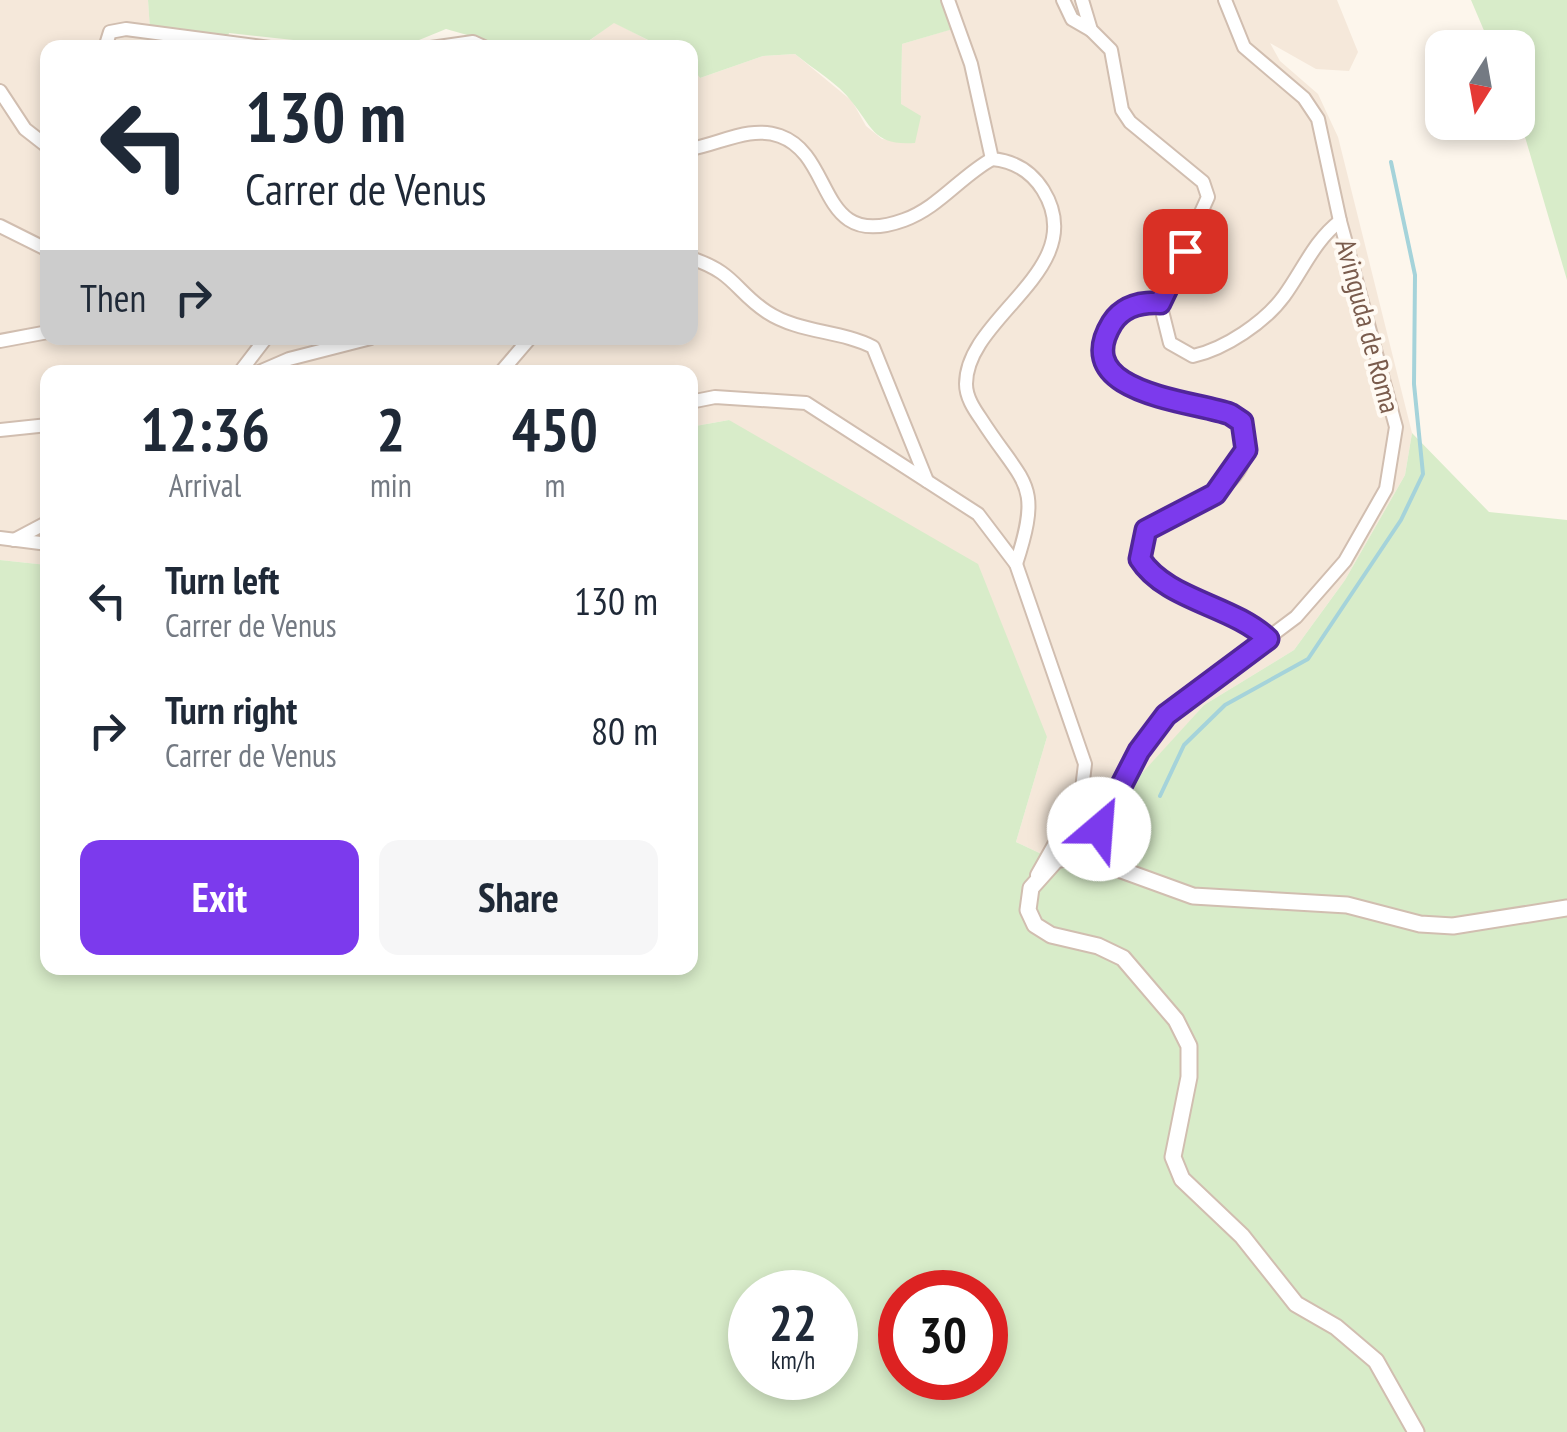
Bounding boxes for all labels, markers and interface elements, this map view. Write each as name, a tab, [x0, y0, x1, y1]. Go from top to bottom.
north arrow	[1425, 30, 1535, 140]
map controls	[1425, 30, 1535, 140]
text: 130 m	[245, 71, 406, 161]
icon: left	[80, 80, 210, 210]
text: Carrer de Venus	[245, 159, 486, 217]
pin	[1143, 209, 1228, 294]
icon: arrive	[1158, 224, 1213, 279]
street label: Avinguda de Roma	[1327, 235, 1409, 417]
icon: right	[166, 270, 221, 325]
text: Then	[80, 273, 146, 322]
text: 12:36	[140, 390, 270, 468]
text: 2	[377, 390, 405, 468]
text: 450	[512, 390, 598, 468]
text: Arrival	[169, 464, 241, 506]
text: min	[370, 464, 412, 506]
text: m	[544, 464, 565, 506]
text: Turn left	[165, 555, 279, 604]
icon: left	[80, 573, 135, 628]
text: 130 m	[574, 576, 658, 625]
text: Carrer de Venus	[165, 604, 337, 646]
text: Turn right	[165, 685, 297, 734]
icon: right	[80, 703, 135, 758]
text: 80 m	[591, 706, 658, 755]
text: Carrer de Venus	[165, 734, 337, 776]
position arrow	[1047, 777, 1151, 881]
button: Exit	[80, 840, 359, 955]
button: Share	[379, 840, 658, 955]
speed limit sign: 30	[878, 1270, 1008, 1400]
text: 22	[769, 1290, 817, 1355]
text: km/h	[771, 1344, 815, 1376]

